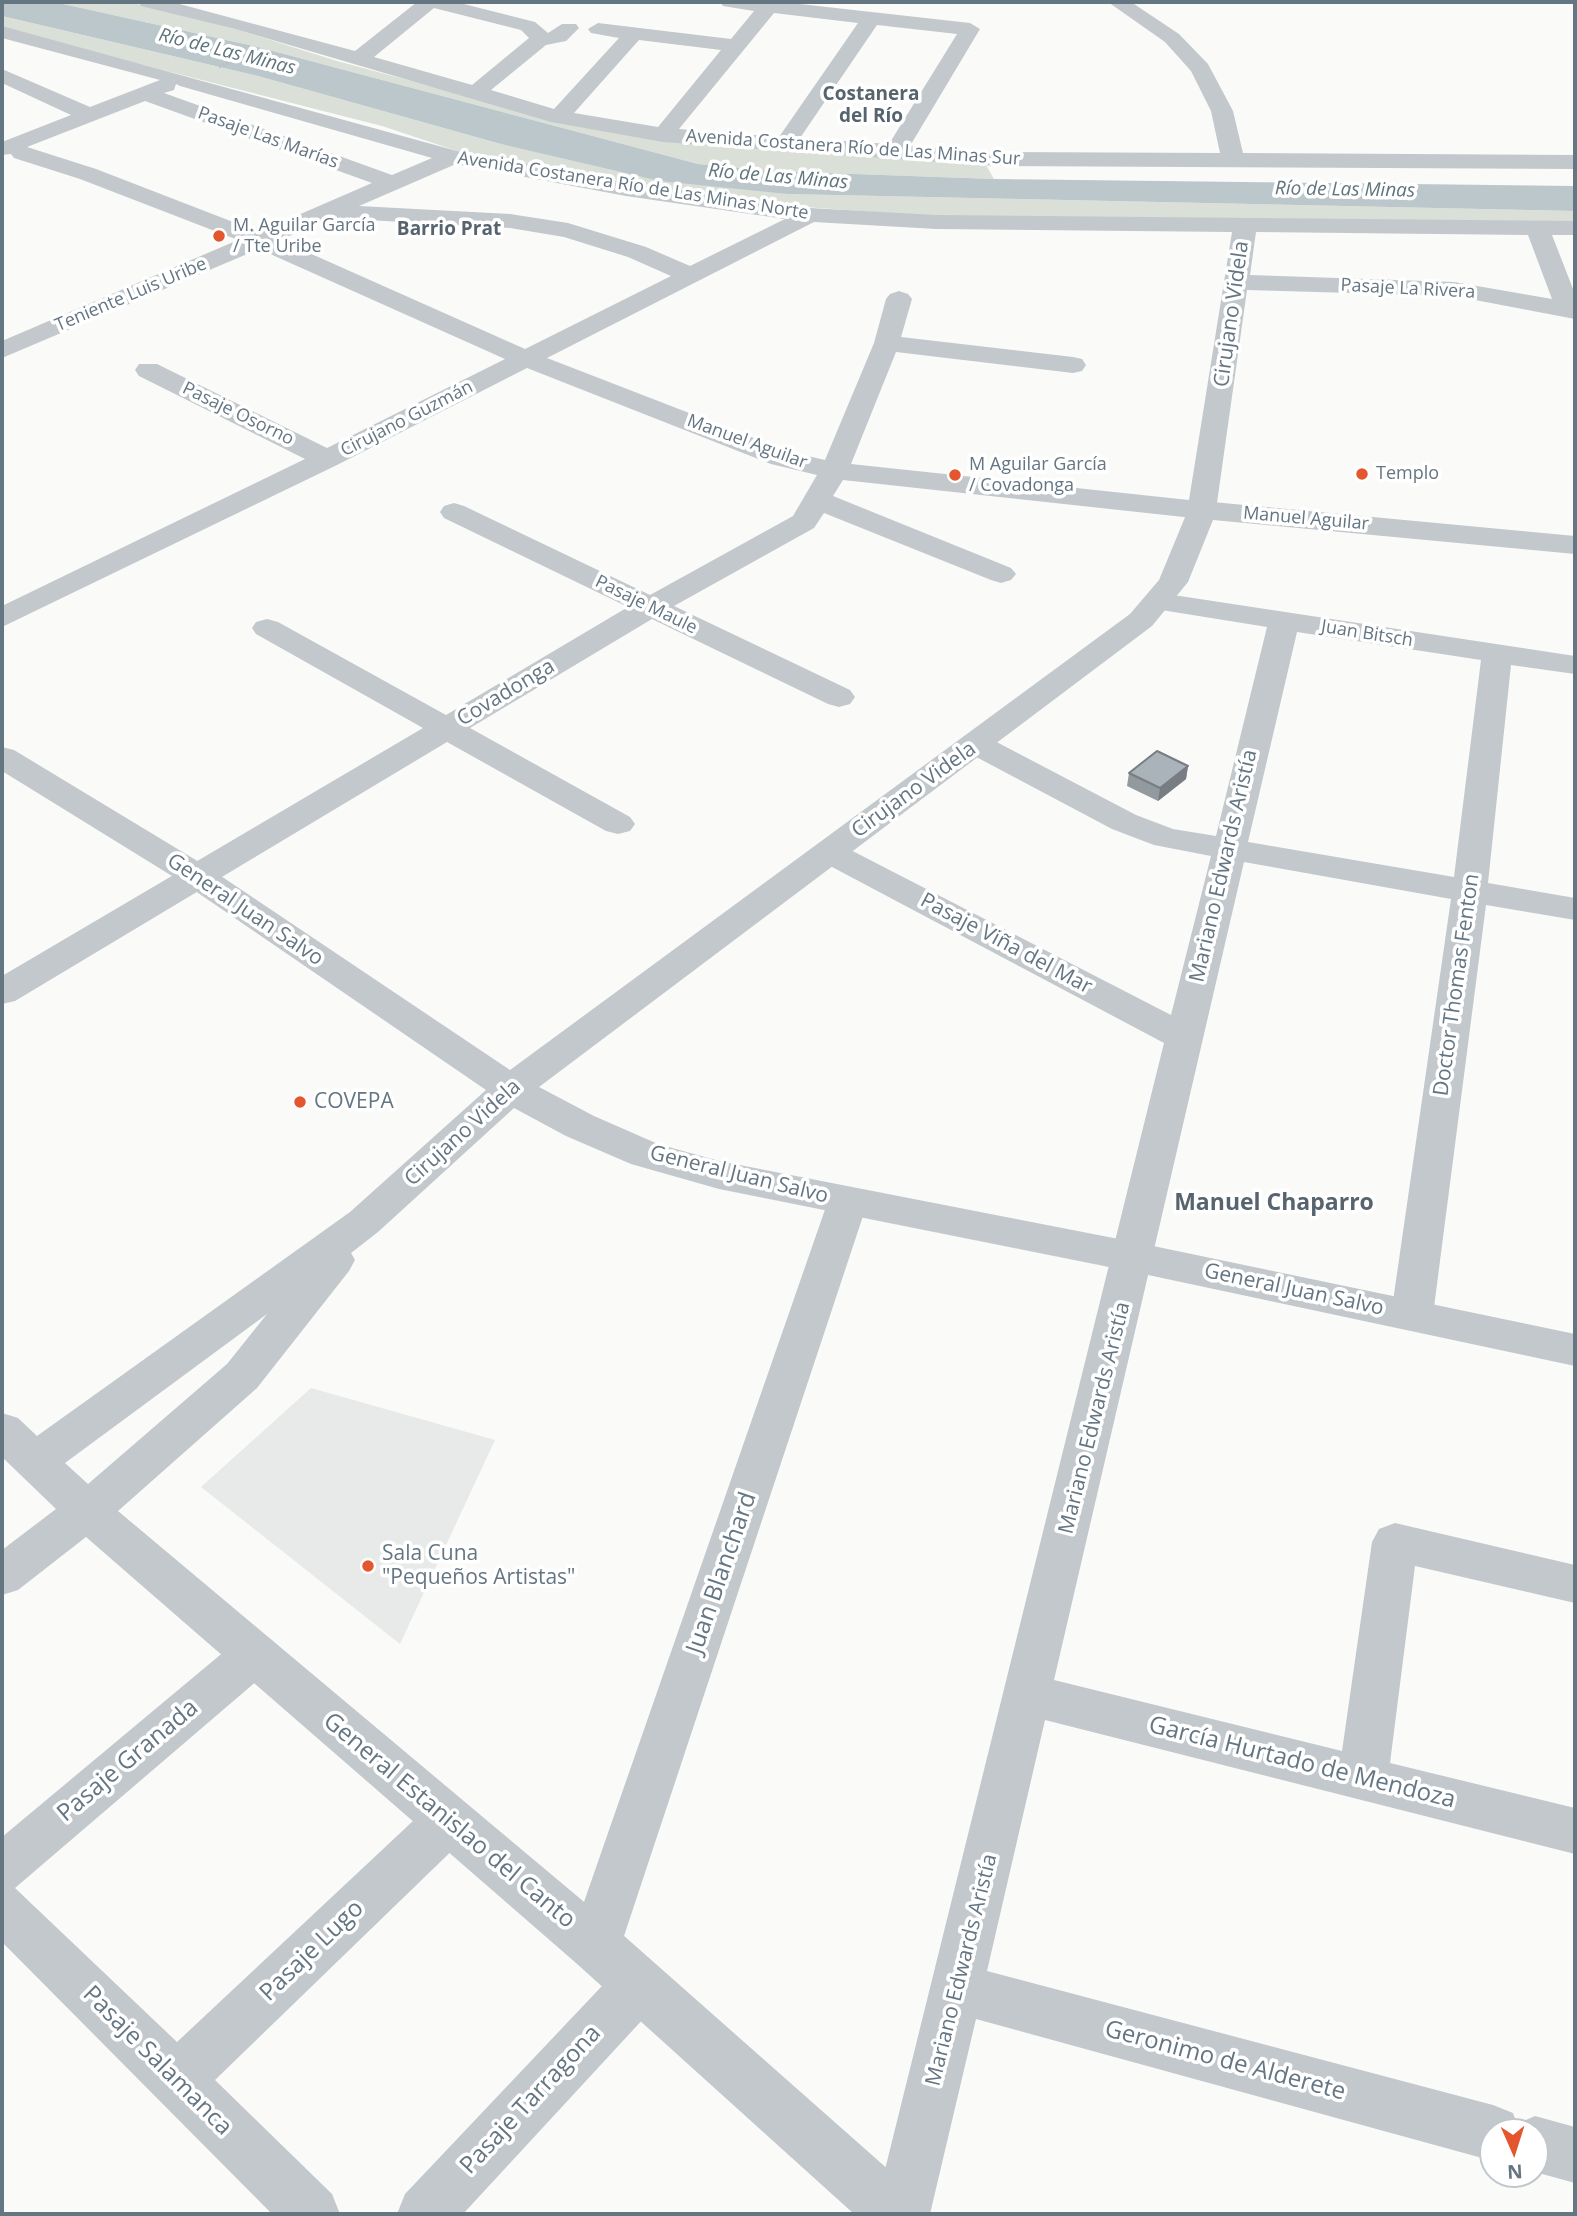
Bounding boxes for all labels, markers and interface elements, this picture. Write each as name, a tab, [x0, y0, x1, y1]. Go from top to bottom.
water label: Río de Las Minas	[156, 24, 298, 80]
district label: Costanera del Río	[823, 84, 919, 128]
street label: Pasaje Las Marías	[195, 103, 341, 173]
street label: Avenida Costanera Río de Las Minas Sur	[685, 126, 1021, 170]
street label: Avenida Costanera Río de Las Minas Norte	[456, 148, 810, 224]
water label: Río de Las Minas	[707, 160, 849, 194]
water label: Río de Las Minas	[1275, 177, 1415, 203]
place label: M. Aguilar García / Tte Uribe	[233, 215, 376, 258]
district label: Barrio Prat	[397, 219, 501, 241]
marker: M. Aguilar García / Tte Uribe	[211, 228, 227, 244]
street label: Cirujano Videla	[1209, 239, 1255, 389]
street label: Teniente Luis Uribe	[52, 253, 210, 337]
street label: Pasaje La Rivera	[1340, 275, 1476, 303]
street label: Cirujano Guzmán	[337, 376, 477, 462]
street label: Pasaje Osorno	[179, 378, 297, 450]
street label: Manuel Aguilar	[684, 410, 810, 474]
place label: M Aguilar García / Covadonga	[969, 454, 1107, 496]
place label: Templo	[1376, 463, 1439, 485]
marker: Templo	[1354, 466, 1370, 482]
marker: M Aguilar García / Covadonga	[947, 467, 963, 483]
street label: Manuel Aguilar	[1242, 503, 1370, 535]
street label: Pasaje Maule	[592, 571, 700, 639]
street label: Juan Bitsch	[1320, 616, 1414, 652]
street label: Covadonga	[453, 654, 559, 732]
street label: Cirujano Videla	[847, 736, 981, 844]
street label: Mariano Edwards Aristía	[1185, 747, 1263, 985]
street label: General Juan Salvo	[162, 848, 328, 972]
street label: Doctor Thomas Fenton	[1429, 872, 1485, 1098]
street label: Pasaje Viña del Mar	[916, 888, 1096, 1000]
street label: Cirujano Videla	[400, 1074, 526, 1192]
place label: COVEPA	[314, 1089, 394, 1115]
marker: COVEPA	[292, 1094, 308, 1110]
street label: General Juan Salvo	[647, 1141, 831, 1209]
district label: Manuel Chaparro	[1174, 1189, 1374, 1217]
street label: General Juan Salvo	[1202, 1259, 1386, 1321]
street label: Mariano Edwards Aristía	[1054, 1299, 1136, 1537]
street label: Juan Blanchard	[681, 1488, 763, 1658]
place label: Sala Cuna "Pequeños Artistas"	[382, 1541, 575, 1591]
marker: Sala Cuna "Pequeños Artistas"	[360, 1558, 376, 1574]
street label: Pasaje Granada	[52, 1694, 204, 1828]
street label: General Estanislao del Canto	[317, 1707, 581, 1935]
street label: García Hurtado de Mendoza	[1146, 1711, 1458, 1815]
street label: Mariano Edwards Aristía	[921, 1851, 1003, 2089]
street label: Pasaje Lugo	[254, 1894, 370, 2008]
street label: Pasaje Salamanca	[76, 1980, 238, 2142]
street label: Geronimo de Alderete	[1102, 2015, 1348, 2107]
street label: Pasaje Tarragona	[455, 2019, 607, 2181]
north arrow	[1479, 2118, 1549, 2188]
text: N	[1507, 2159, 1523, 2185]

